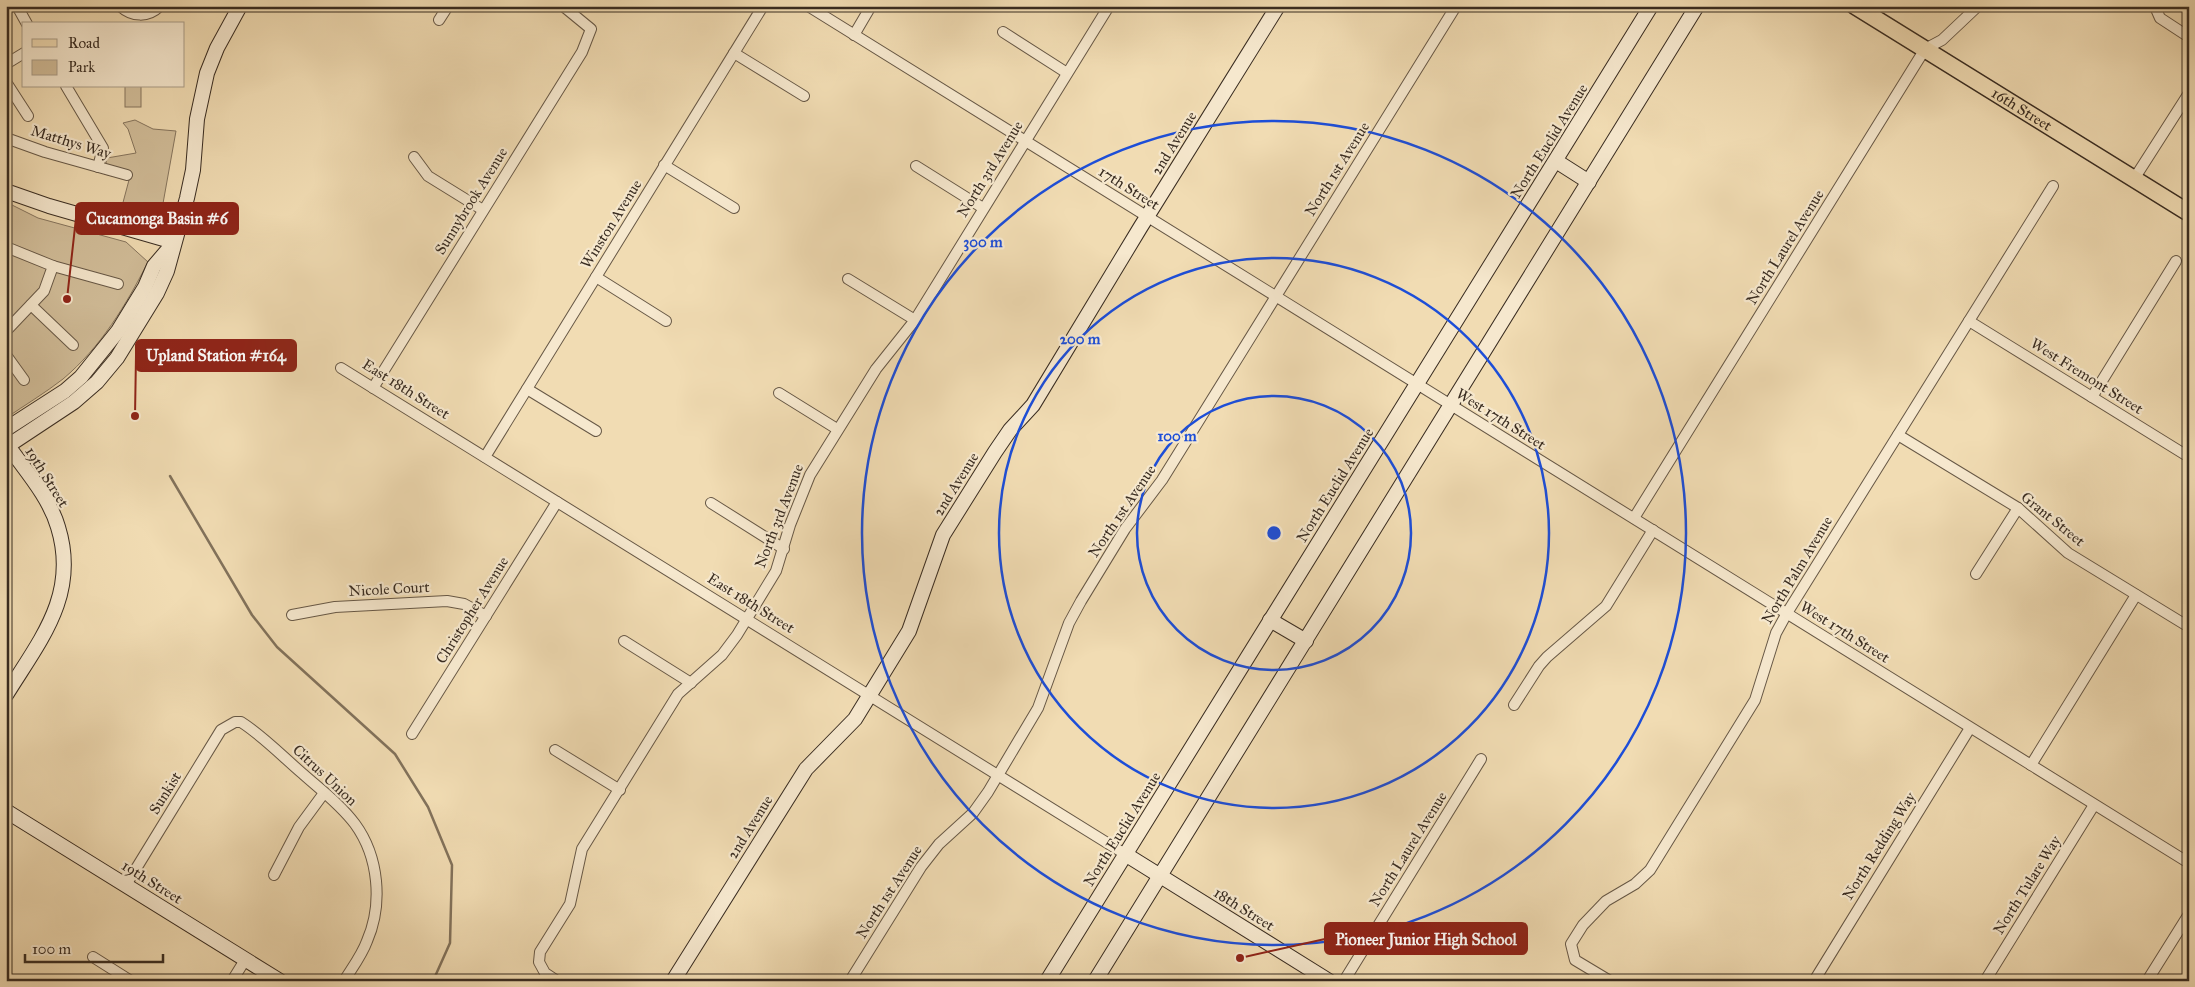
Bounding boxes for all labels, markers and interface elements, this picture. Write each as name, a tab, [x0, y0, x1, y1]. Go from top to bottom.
legend	[22, 22, 185, 88]
text: Road	[68, 34, 100, 52]
text: Park	[68, 58, 95, 76]
street label: North Euclid Avenue	[1507, 80, 1591, 202]
street label: 16th Street	[1988, 84, 2056, 135]
street label: 2nd Avenue	[1147, 108, 1201, 178]
street label: North 3rd Avenue	[953, 118, 1027, 220]
street label: North 1st Avenue	[1301, 119, 1373, 219]
street label: Matthys Way	[29, 121, 114, 163]
street label: Sunnybrook Avenue	[431, 144, 511, 258]
street label: 17th Street	[1095, 162, 1163, 214]
street label: Winston Avenue	[577, 176, 645, 272]
street label: North Laurel Avenue	[1742, 186, 1828, 308]
callout: Cucamonga Basin #6	[76, 203, 238, 234]
text: Cucamonga Basin #6	[86, 209, 229, 229]
text: 300 m	[963, 233, 1003, 252]
text: 200 m	[1060, 330, 1101, 348]
street label: West Fremont Street	[2027, 334, 2147, 418]
callout: Upland Station #164	[136, 340, 296, 371]
text: Upland Station #164	[146, 346, 287, 366]
street label: East 18th Street	[359, 355, 453, 423]
street label: West 17th Street	[1453, 384, 1550, 454]
street label: North Euclid Avenue	[1293, 424, 1377, 546]
text: 100 m	[1157, 427, 1197, 445]
street label: 19th Street	[21, 443, 73, 511]
street label: 2nd Avenue	[929, 449, 983, 519]
street label: North 3rd Avenue	[751, 461, 807, 571]
street label: North 1st Avenue	[1084, 461, 1160, 561]
street label: Grant Street	[2018, 488, 2089, 551]
street label: North Palm Avenue	[1758, 513, 1836, 627]
centre of rings	[1265, 524, 1283, 542]
street label: Christopher Avenue	[432, 553, 512, 667]
street label: East 18th Street	[704, 569, 798, 637]
street label: Nicole Court	[348, 578, 431, 600]
street label: West 17th Street	[1797, 597, 1894, 667]
street label: Citrus Union	[289, 741, 361, 809]
street label: Sunkist	[145, 768, 185, 818]
street label: North Euclid Avenue	[1080, 768, 1164, 890]
street label: North Laurel Avenue	[1365, 788, 1451, 910]
street label: North Redding Way	[1839, 788, 1920, 903]
street label: 2nd Avenue	[723, 792, 777, 862]
street label: North Tulare Way	[1990, 832, 2065, 938]
street label: North 1st Avenue	[852, 842, 926, 942]
street label: 19th Street	[118, 856, 186, 908]
street label: 18th Street	[1210, 883, 1278, 935]
callout: Pioneer Junior High School	[1325, 923, 1527, 954]
text: Pioneer Junior High School	[1335, 930, 1518, 950]
scale bar	[25, 932, 162, 964]
text: 100 m	[32, 940, 72, 958]

